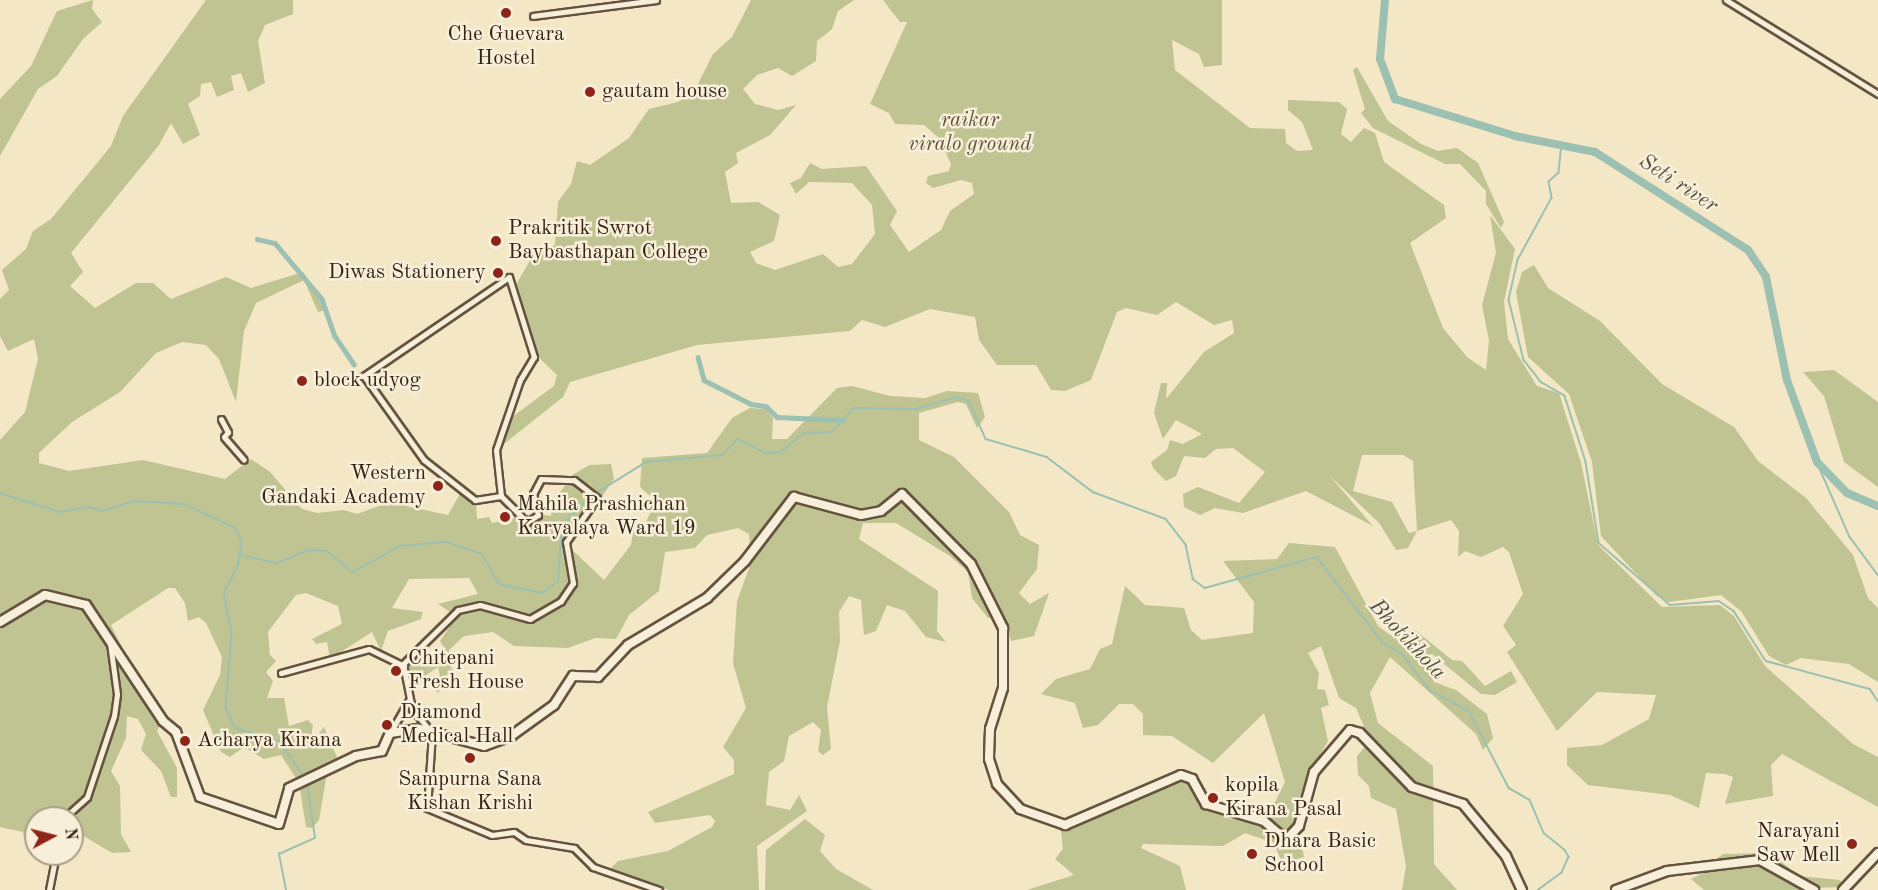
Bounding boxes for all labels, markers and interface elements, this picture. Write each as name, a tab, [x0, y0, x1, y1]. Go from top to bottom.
marker: Che Guevara Hostel	[499, 6, 513, 20]
place label: Che Guevara Hostel	[448, 22, 564, 72]
place label: gautam house	[602, 79, 727, 105]
marker: gautam house	[583, 85, 597, 99]
park label: raikar viralo ground	[909, 108, 1031, 158]
water label: Seti river	[1634, 149, 1722, 219]
place label: Prakritik Swrot Baybasthapan College	[508, 216, 708, 266]
marker: Prakritik Swrot Baybasthapan College	[489, 234, 503, 248]
place label: Diwas Stationery	[328, 260, 486, 286]
marker: Diwas Stationery	[491, 266, 505, 280]
place label: block udyog	[314, 368, 421, 394]
marker: block udyog	[295, 374, 309, 388]
place label: Western Gandaki Academy	[261, 461, 426, 511]
marker: Western Gandaki Academy	[431, 479, 445, 493]
place label: Mahila Prashichan Karyalaya Ward 19	[517, 492, 696, 542]
marker: Mahila Prashichan Karyalaya Ward 19	[498, 510, 512, 524]
water label: Bhotikhola	[1363, 594, 1451, 686]
place label: Chitepani Fresh House	[408, 646, 524, 696]
marker: Chitepani Fresh House	[389, 664, 403, 678]
place label: Diamond Medical Hall	[400, 700, 513, 750]
marker: Diamond Medical Hall	[378, 716, 396, 734]
place label: Acharya Kirana	[197, 728, 342, 754]
marker: Acharya Kirana	[178, 734, 192, 748]
marker: Sampurna Sana Kishan Krishi	[463, 751, 477, 765]
place label: Sampurna Sana Kishan Krishi	[398, 767, 542, 817]
place label: kopila Kirana Pasal	[1225, 773, 1342, 823]
marker: kopila Kirana Pasal	[1206, 791, 1220, 805]
north arrow	[24, 806, 84, 866]
place label: Narayani Saw Mell	[1756, 819, 1840, 869]
text: N	[61, 827, 79, 841]
place label: Dhara Basic School	[1264, 829, 1376, 879]
marker: Narayani Saw Mell	[1845, 837, 1859, 851]
marker: Dhara Basic School	[1245, 847, 1259, 861]

